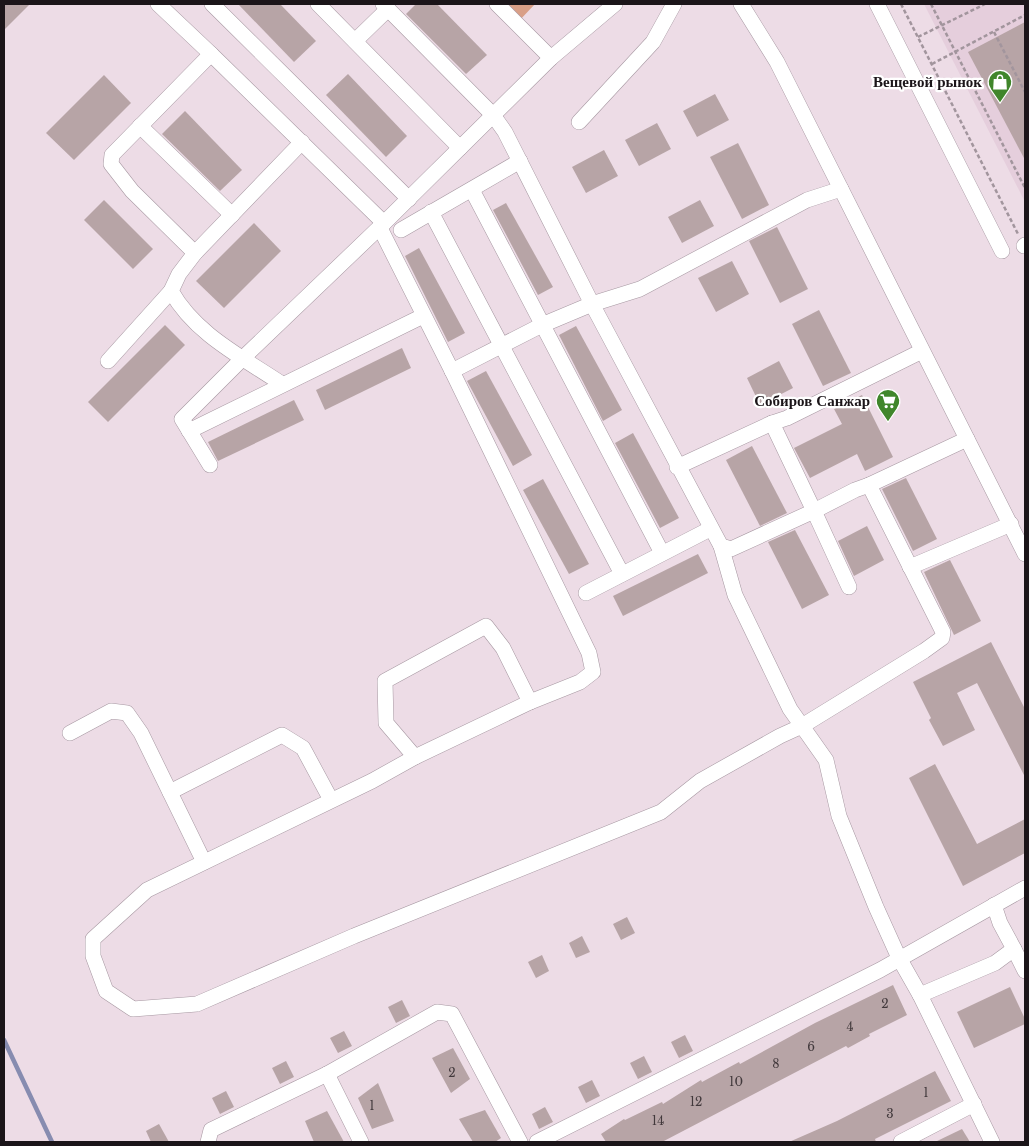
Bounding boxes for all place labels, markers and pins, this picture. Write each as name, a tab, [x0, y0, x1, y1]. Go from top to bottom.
shop icon: Вещевой рынок	[987, 69, 1013, 103]
place label: Вещевой рынок	[873, 72, 982, 91]
supermarket icon: Собиров Санжар	[875, 388, 901, 422]
place label: Собиров Санжар	[754, 391, 870, 410]

